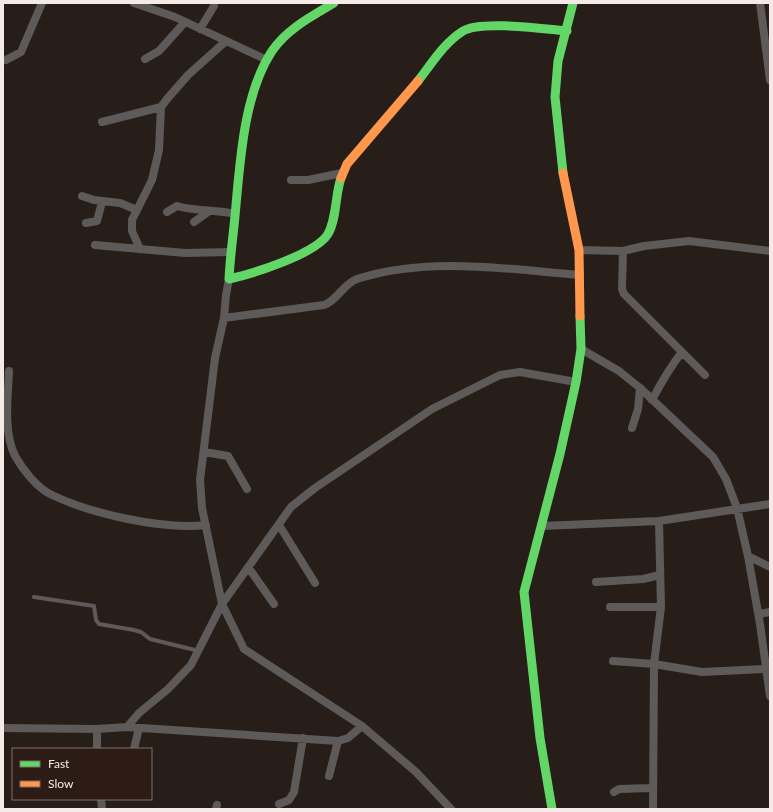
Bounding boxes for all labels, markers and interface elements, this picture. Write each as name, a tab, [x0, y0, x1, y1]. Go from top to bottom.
legend	[12, 748, 152, 800]
text: Fast	[48, 756, 70, 771]
text: Slow	[48, 776, 74, 791]

